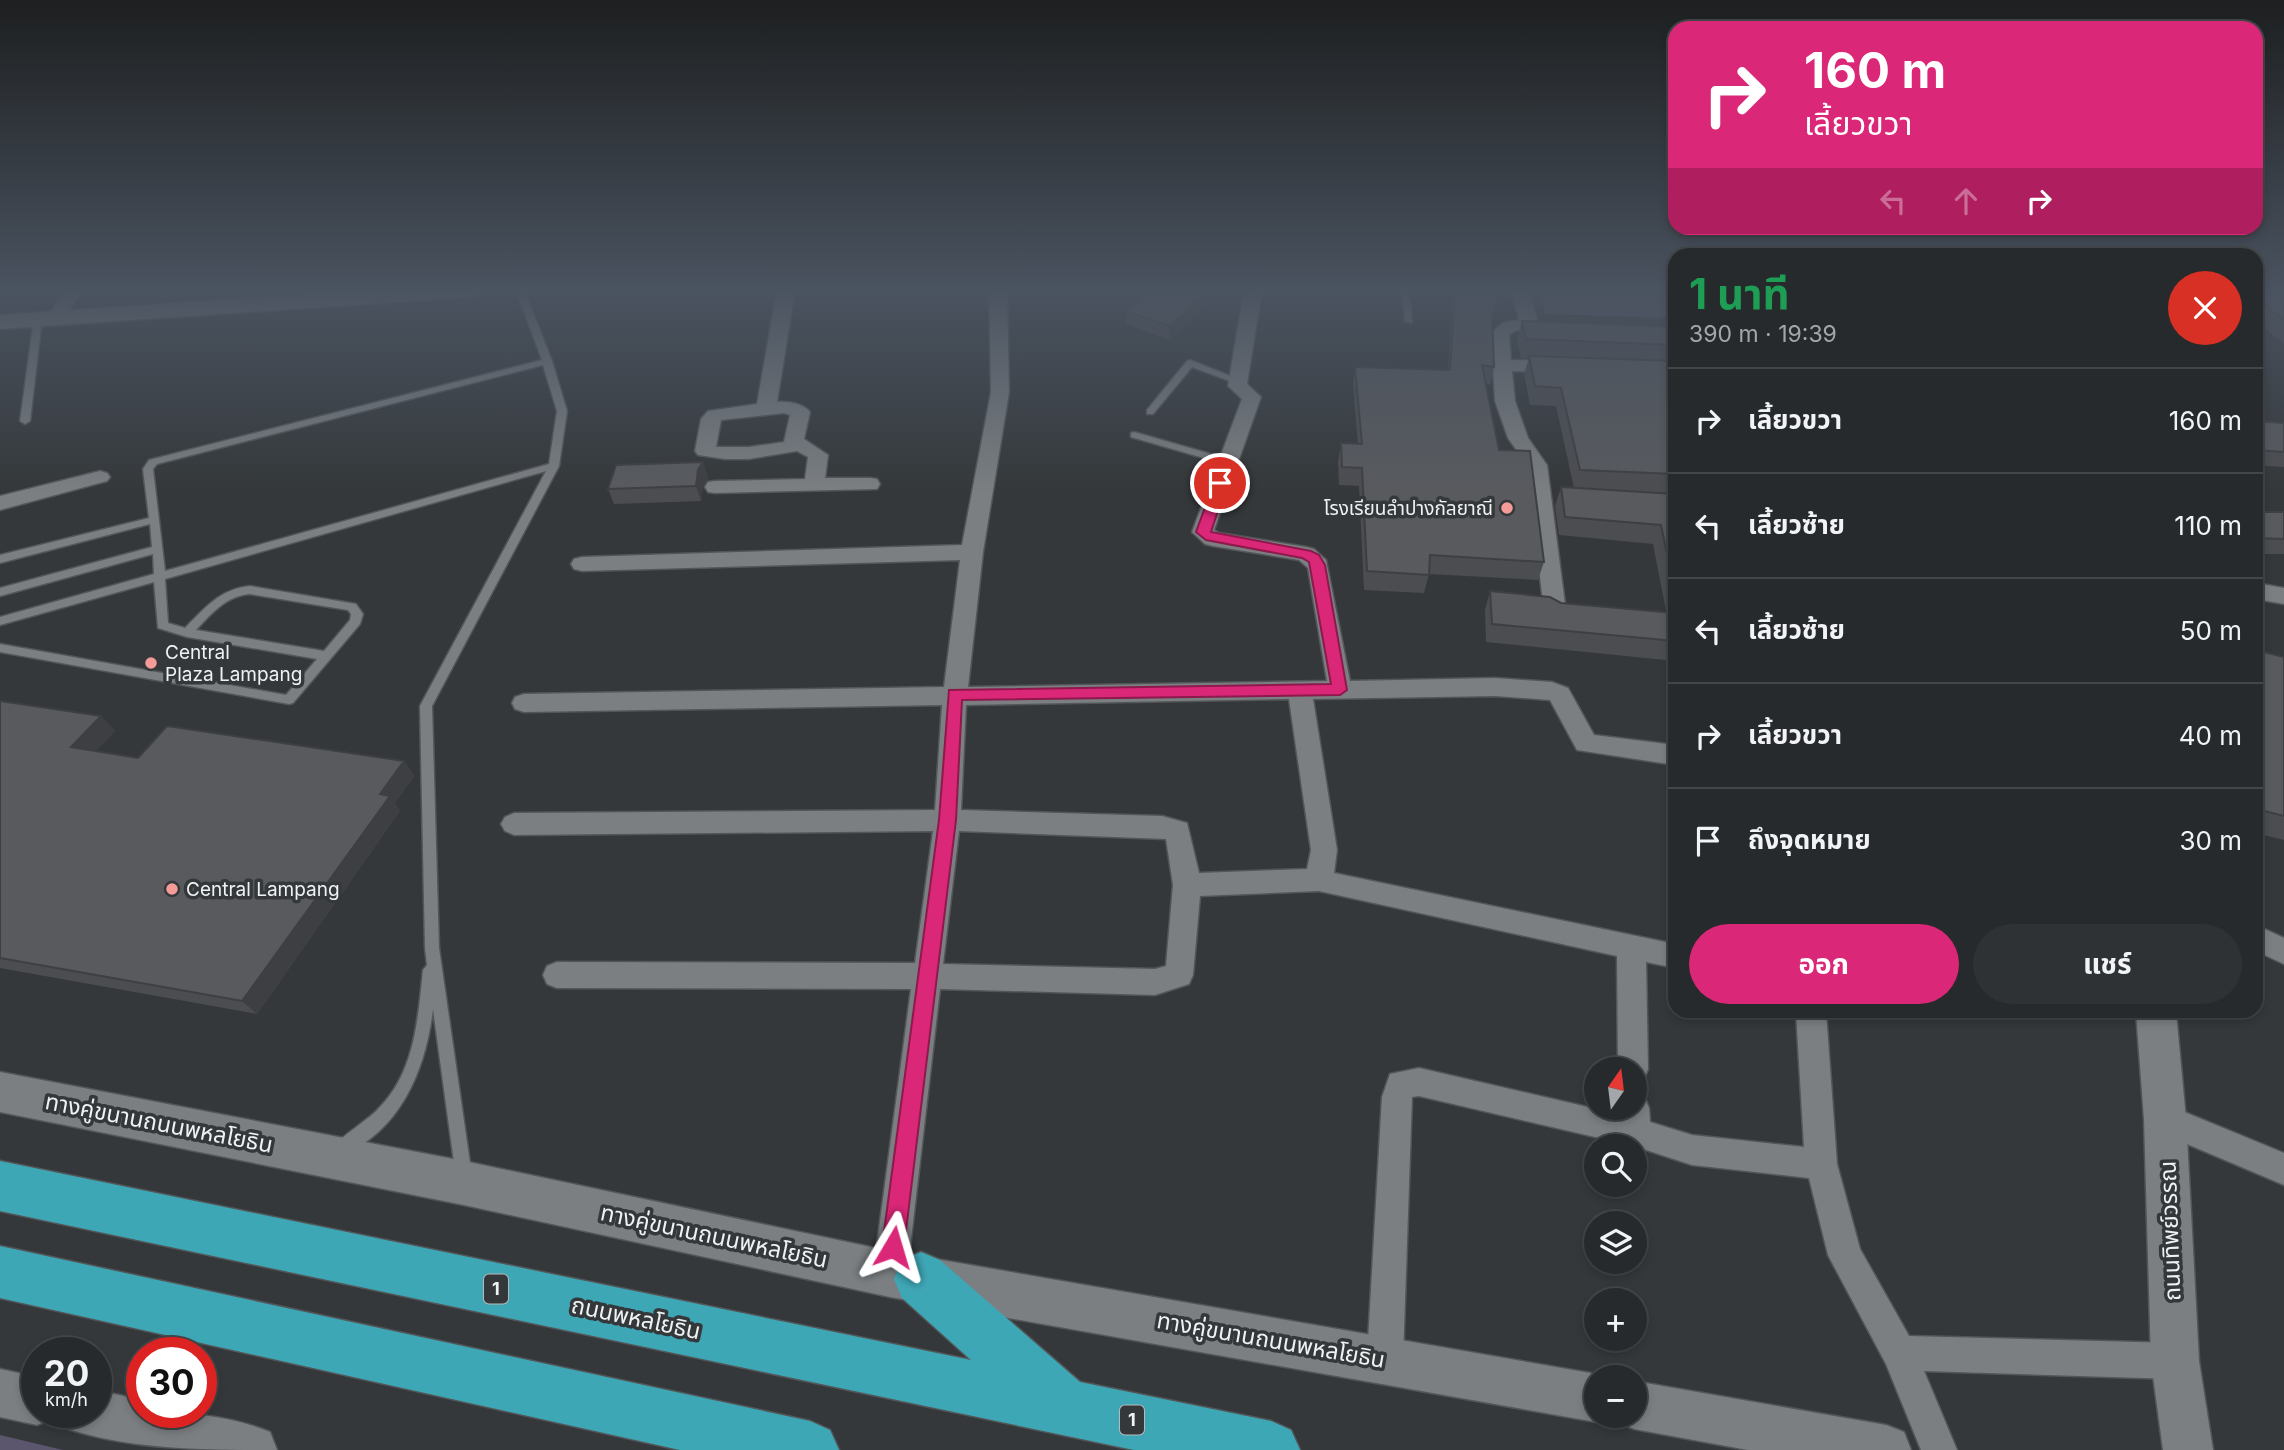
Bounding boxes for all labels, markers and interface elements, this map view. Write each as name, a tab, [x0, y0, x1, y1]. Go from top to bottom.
text: 160 m	[1804, 41, 1946, 100]
icon: right	[1689, 49, 1780, 140]
text: เลี้ยวขวา	[1804, 104, 1912, 143]
icon: left	[1874, 182, 1912, 220]
icon: ahead	[1947, 182, 1985, 220]
icon: right	[2020, 182, 2058, 220]
text: 1 นาที	[1689, 268, 1790, 319]
button: close	[2168, 271, 2242, 345]
text: 390 m · 19:39	[1689, 320, 1837, 348]
icon: right	[1689, 402, 1727, 440]
text: เลี้ยวขวา	[1748, 404, 1842, 435]
text: 160 m	[2169, 405, 2242, 436]
pin	[1190, 453, 1250, 513]
icon: arrive	[1201, 464, 1239, 502]
place label: โรงเรียนลำปางกัลยาณี	[1324, 497, 1493, 520]
marker: โรงเรียนลำปางกัลยาณี	[1499, 500, 1515, 516]
icon: left	[1689, 507, 1727, 545]
text: เลี้ยวซ้าย	[1748, 509, 1845, 540]
text: 110 m	[2174, 510, 2242, 541]
icon: left	[1689, 612, 1727, 650]
text: เลี้ยวซ้าย	[1748, 614, 1845, 645]
text: 50 m	[2180, 615, 2242, 646]
place label: Central Plaza Lampang	[165, 641, 302, 686]
marker: Central Plaza Lampang	[143, 655, 159, 671]
icon: right	[1689, 717, 1727, 755]
text: เลี้ยวขวา	[1748, 719, 1842, 750]
text: 40 m	[2179, 720, 2242, 751]
icon: arrive	[1689, 822, 1727, 860]
text: ถึงจุดหมาย	[1748, 824, 1871, 855]
text: 30 m	[2179, 825, 2242, 856]
place label: Central Lampang	[186, 878, 340, 901]
marker: Central Lampang	[164, 881, 180, 897]
button: ออก	[1689, 924, 1959, 1004]
button: แชร์	[1973, 924, 2242, 1004]
north arrow	[1584, 1057, 1647, 1120]
map controls	[1584, 1057, 1647, 1428]
street label: ทางคู่ขนานถนนพหลโยธิน	[43, 1087, 275, 1160]
button: search	[1584, 1134, 1647, 1197]
street label: ถนนทิพย์วรรณ	[2154, 1160, 2186, 1302]
street label: ทางคู่ขนานถนนพหลโยธิน	[598, 1198, 830, 1275]
position arrow	[856, 1210, 930, 1284]
button: layers	[1584, 1211, 1647, 1274]
road number: 1	[484, 1274, 508, 1304]
button: +	[1584, 1288, 1647, 1351]
street label: ถนนพหลโยธิน	[569, 1291, 703, 1345]
street label: ทางคู่ขนานถนนพหลโยธิน	[1155, 1306, 1387, 1375]
speed limit sign: 30	[126, 1337, 217, 1428]
text: 20	[44, 1352, 89, 1394]
button: −	[1584, 1365, 1647, 1428]
text: km/h	[45, 1389, 88, 1410]
road number: 1	[1120, 1406, 1144, 1434]

